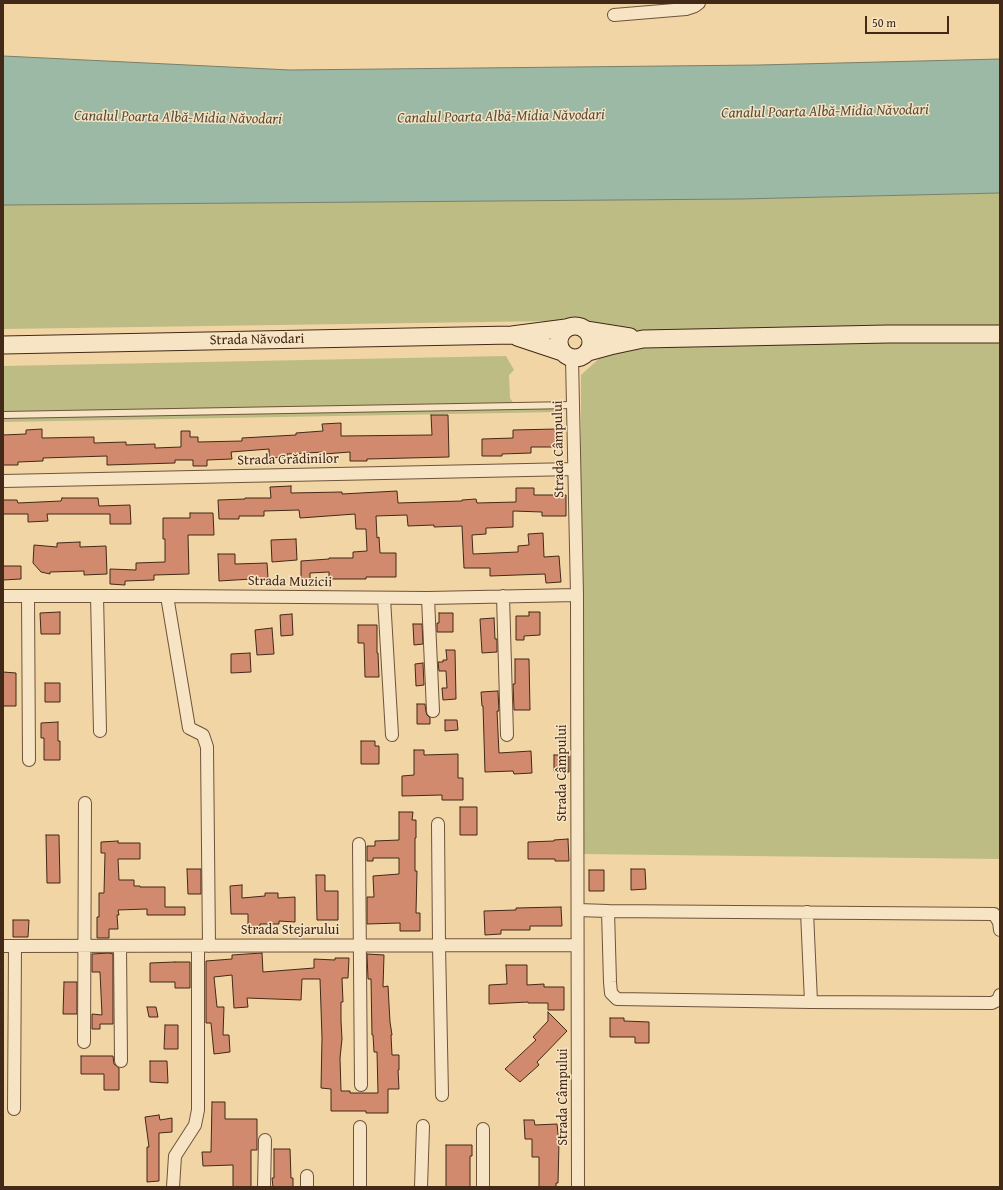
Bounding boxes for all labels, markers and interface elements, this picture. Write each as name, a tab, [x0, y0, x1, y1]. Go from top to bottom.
scale bar	[867, 8, 951, 34]
text: 50 m	[872, 14, 896, 31]
water label: Canalul Poarta Albă-Midia Năvodari	[721, 101, 929, 123]
water label: Canalul Poarta Albă-Midia Năvodari	[397, 106, 605, 128]
water label: Canalul Poarta Albă-Midia Năvodari	[74, 107, 282, 129]
street label: Strada Năvodari	[210, 331, 304, 349]
street label: Strada Câmpului	[550, 400, 568, 498]
street label: Strada Grădinilor	[237, 451, 339, 469]
street label: Strada Muzicii	[248, 573, 332, 591]
street label: Strada Câmpului	[554, 724, 570, 822]
street label: Strada Stejarului	[241, 922, 339, 938]
street label: Strada Câmpului	[555, 1048, 571, 1146]

